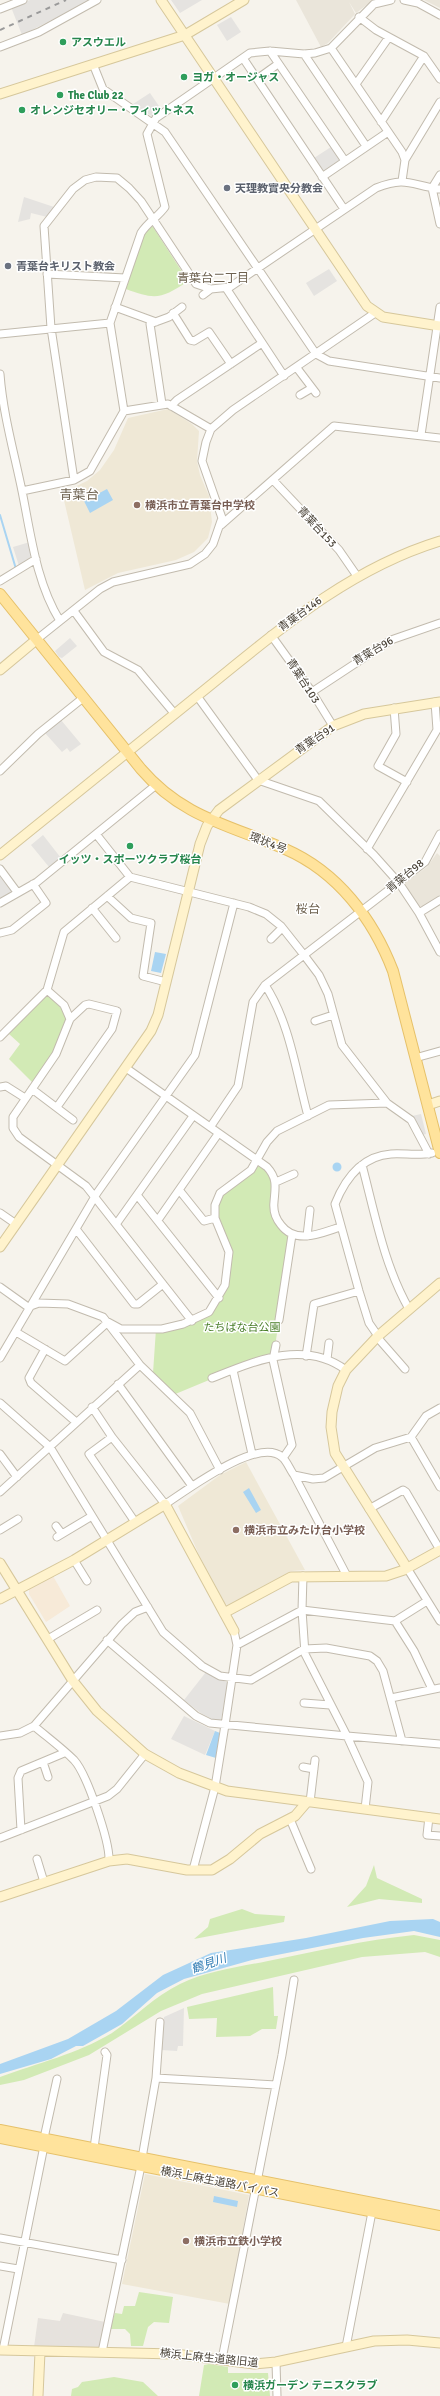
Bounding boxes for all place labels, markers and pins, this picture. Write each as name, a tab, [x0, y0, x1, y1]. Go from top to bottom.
place label: アスウエル	[71, 36, 126, 49]
marker: アスウエル	[58, 37, 68, 47]
place label: ヨガ・オージャス	[192, 71, 279, 84]
marker: ヨガ・オージャス	[179, 72, 189, 82]
place label: The Club 22	[68, 89, 124, 102]
marker: The Club 22	[55, 90, 65, 100]
place label: オレンジセオリー・フィットネス	[30, 104, 195, 117]
marker: オレンジセオリー・フィットネス	[17, 105, 27, 115]
place label: 天理教實央分教会	[235, 182, 323, 195]
marker: 天理教實央分教会	[222, 183, 232, 193]
place label: 青葉台キリスト教会	[16, 260, 115, 273]
marker: 青葉台キリスト教会	[3, 261, 13, 271]
place label: 横浜市立青葉台中学校	[145, 499, 255, 512]
marker: 横浜市立青葉台中学校	[132, 500, 142, 510]
marker: イッツ・スポーツクラブ桜台	[125, 841, 135, 851]
place label: イッツ・スポーツクラブ桜台	[59, 853, 201, 866]
place label: 横浜市立みたけ台小学校	[244, 1524, 365, 1537]
marker: 横浜市立みたけ台小学校	[231, 1525, 241, 1535]
place label: 横浜市立鉄小学校	[194, 2235, 282, 2248]
marker: 横浜市立鉄小学校	[181, 2236, 191, 2246]
place label: 横浜ガーデン テニスクラブ	[243, 2379, 377, 2392]
marker: 横浜ガーデン テニスクラブ	[230, 2380, 240, 2390]

